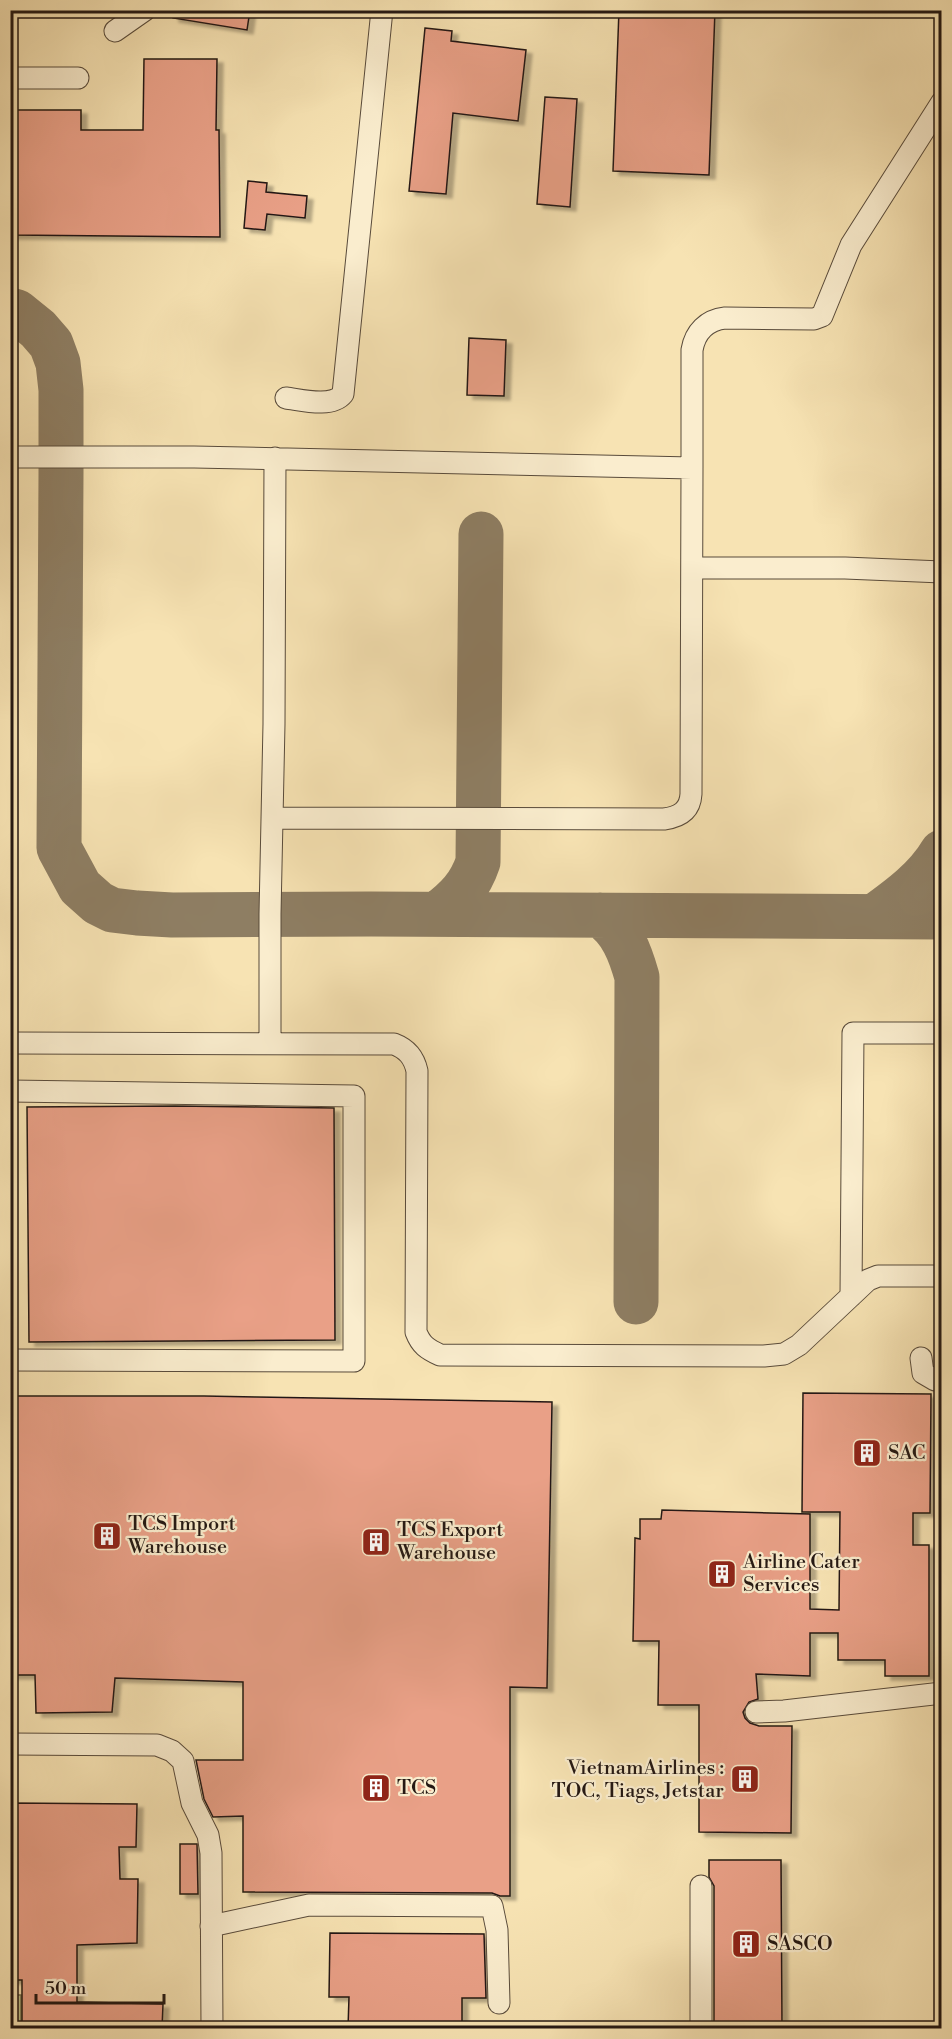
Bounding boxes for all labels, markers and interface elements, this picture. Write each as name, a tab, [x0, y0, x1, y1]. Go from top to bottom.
building icon: SAC	[851, 1437, 883, 1469]
place label: SAC	[888, 1441, 926, 1466]
place label: TCS Import Warehouse	[127, 1512, 235, 1560]
place label: TCS Export Warehouse	[396, 1518, 503, 1566]
building icon: TCS Import Warehouse	[91, 1520, 123, 1552]
building icon: TCS Export Warehouse	[360, 1526, 392, 1558]
place label: Airline Cater Services	[742, 1550, 860, 1598]
building icon: Airline Cater Services	[706, 1558, 738, 1590]
place label: VietnamAirlines : TOC, Tiags, Jetstar	[552, 1756, 724, 1804]
building icon: VietnamAirlines : TOC, Tiags, Jetstar	[729, 1763, 761, 1795]
building icon: TCS	[360, 1772, 392, 1804]
place label: TCS	[397, 1776, 436, 1801]
building icon: SASCO	[730, 1928, 762, 1960]
place label: SASCO	[767, 1932, 833, 1957]
scale bar	[36, 1967, 164, 2005]
text: 50 m	[45, 1977, 87, 2000]

